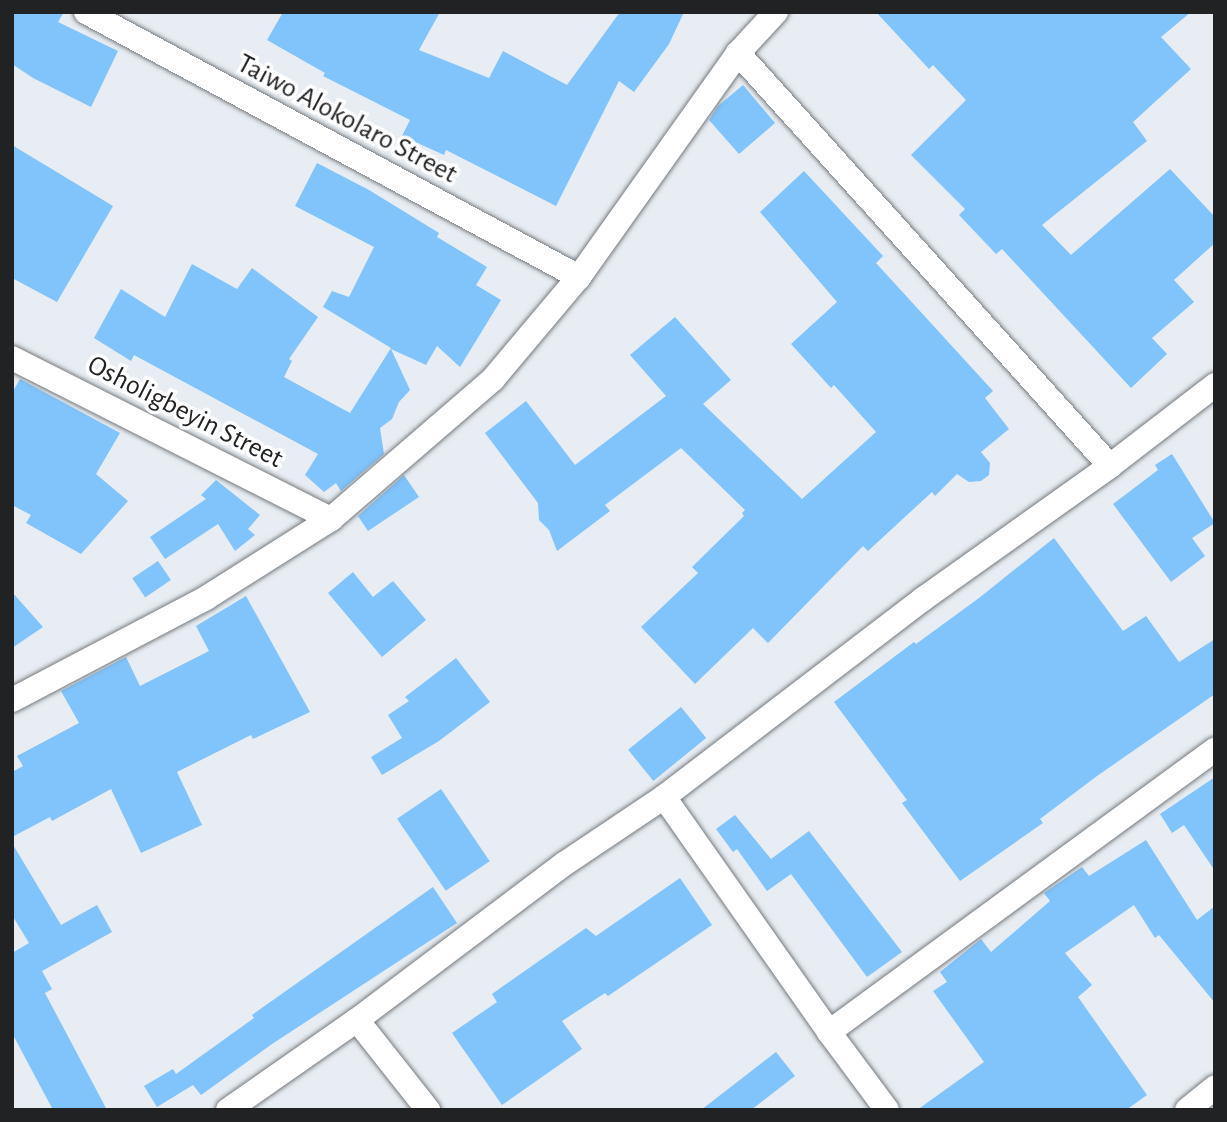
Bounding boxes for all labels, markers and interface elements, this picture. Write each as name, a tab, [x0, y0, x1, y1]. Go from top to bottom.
street label: Taiwo Alokolaro Street	[231, 47, 463, 191]
street label: Osholigbeyin Street	[82, 348, 288, 476]

